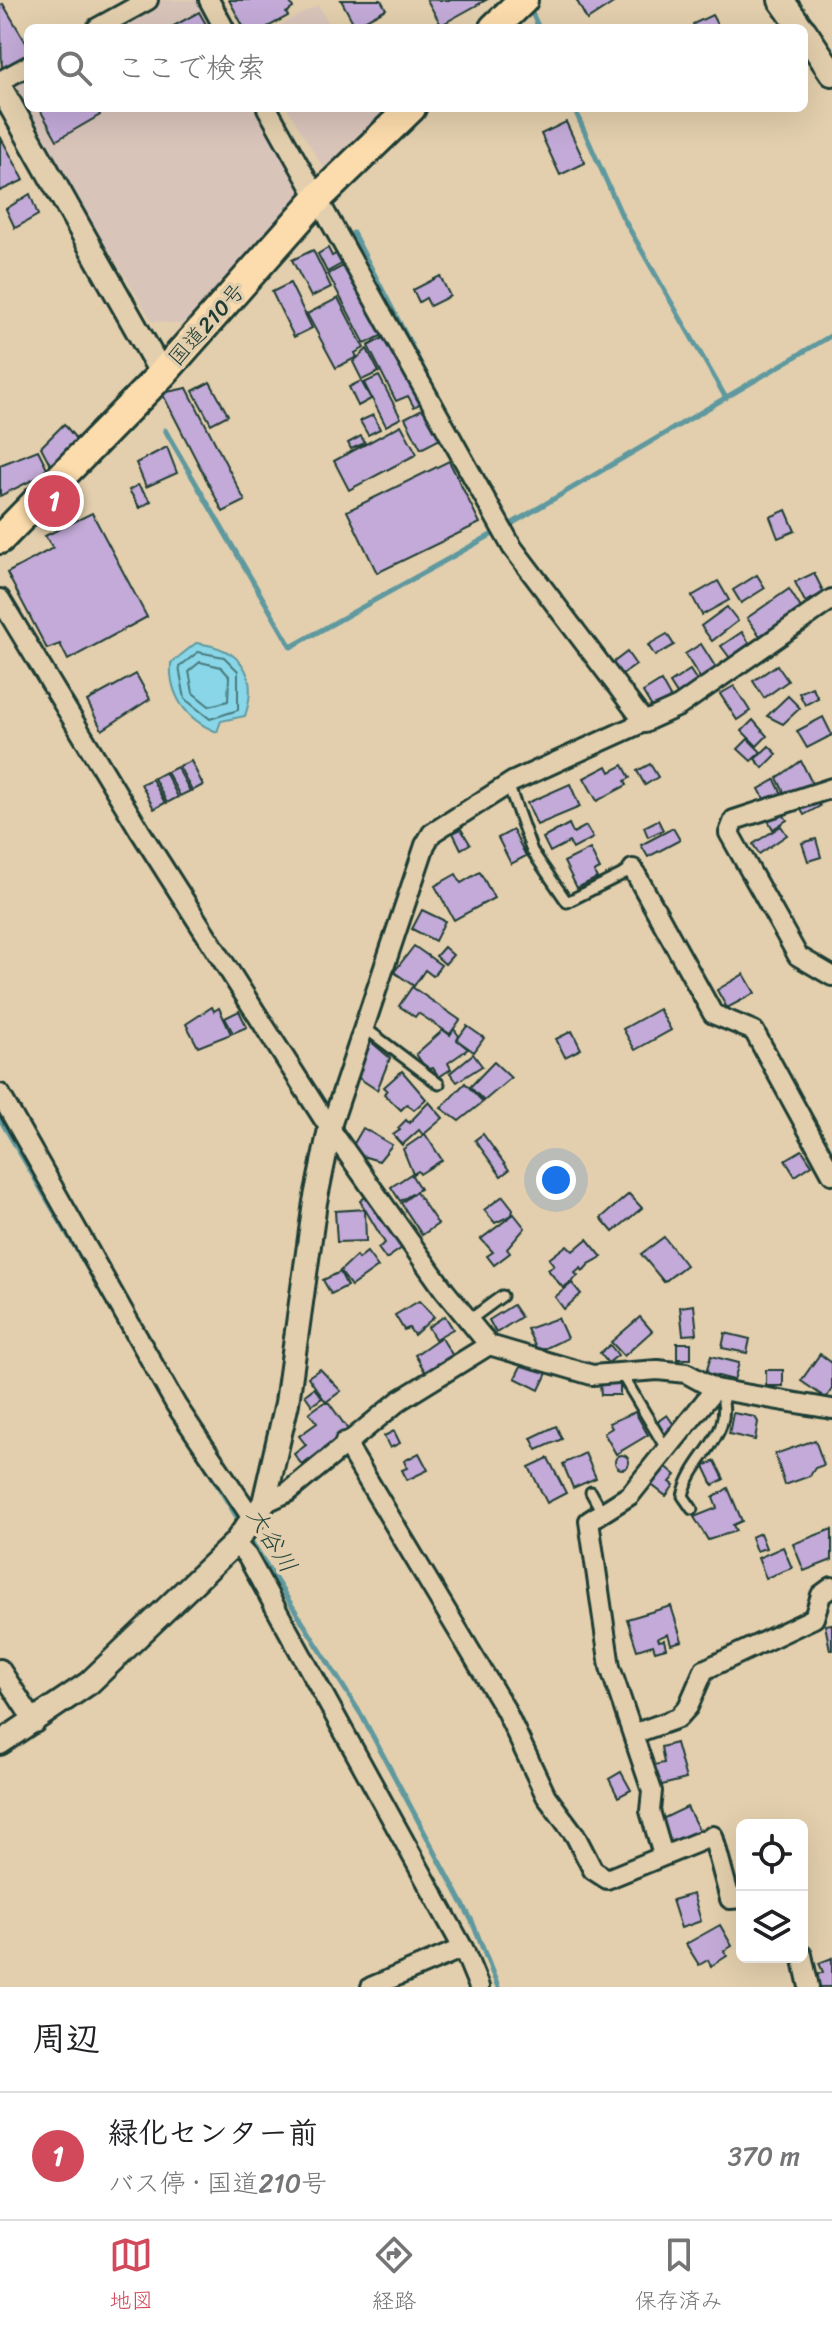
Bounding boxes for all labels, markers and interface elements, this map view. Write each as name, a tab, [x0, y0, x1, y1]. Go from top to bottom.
search box	[24, 24, 808, 112]
text: ここで検索	[116, 41, 266, 95]
icon: search	[52, 46, 96, 90]
street label: 国道210号	[158, 273, 255, 375]
pin: 1	[28, 471, 80, 531]
your location	[536, 1160, 576, 1200]
water label: 大谷川	[235, 1498, 309, 1582]
map controls	[736, 1819, 808, 1963]
button: locate	[736, 1819, 808, 1891]
button: layers	[736, 1891, 808, 1963]
text: 周辺	[32, 2009, 100, 2069]
text: 緑化センター前	[108, 2106, 318, 2160]
text: 1	[52, 2133, 64, 2179]
text: 370 m	[728, 2133, 800, 2179]
text: バス停 · 国道210号	[108, 2160, 327, 2206]
tab: 地図	[109, 2233, 153, 2320]
tab: 経路	[372, 2233, 416, 2320]
tab: 保存済み	[635, 2233, 723, 2320]

